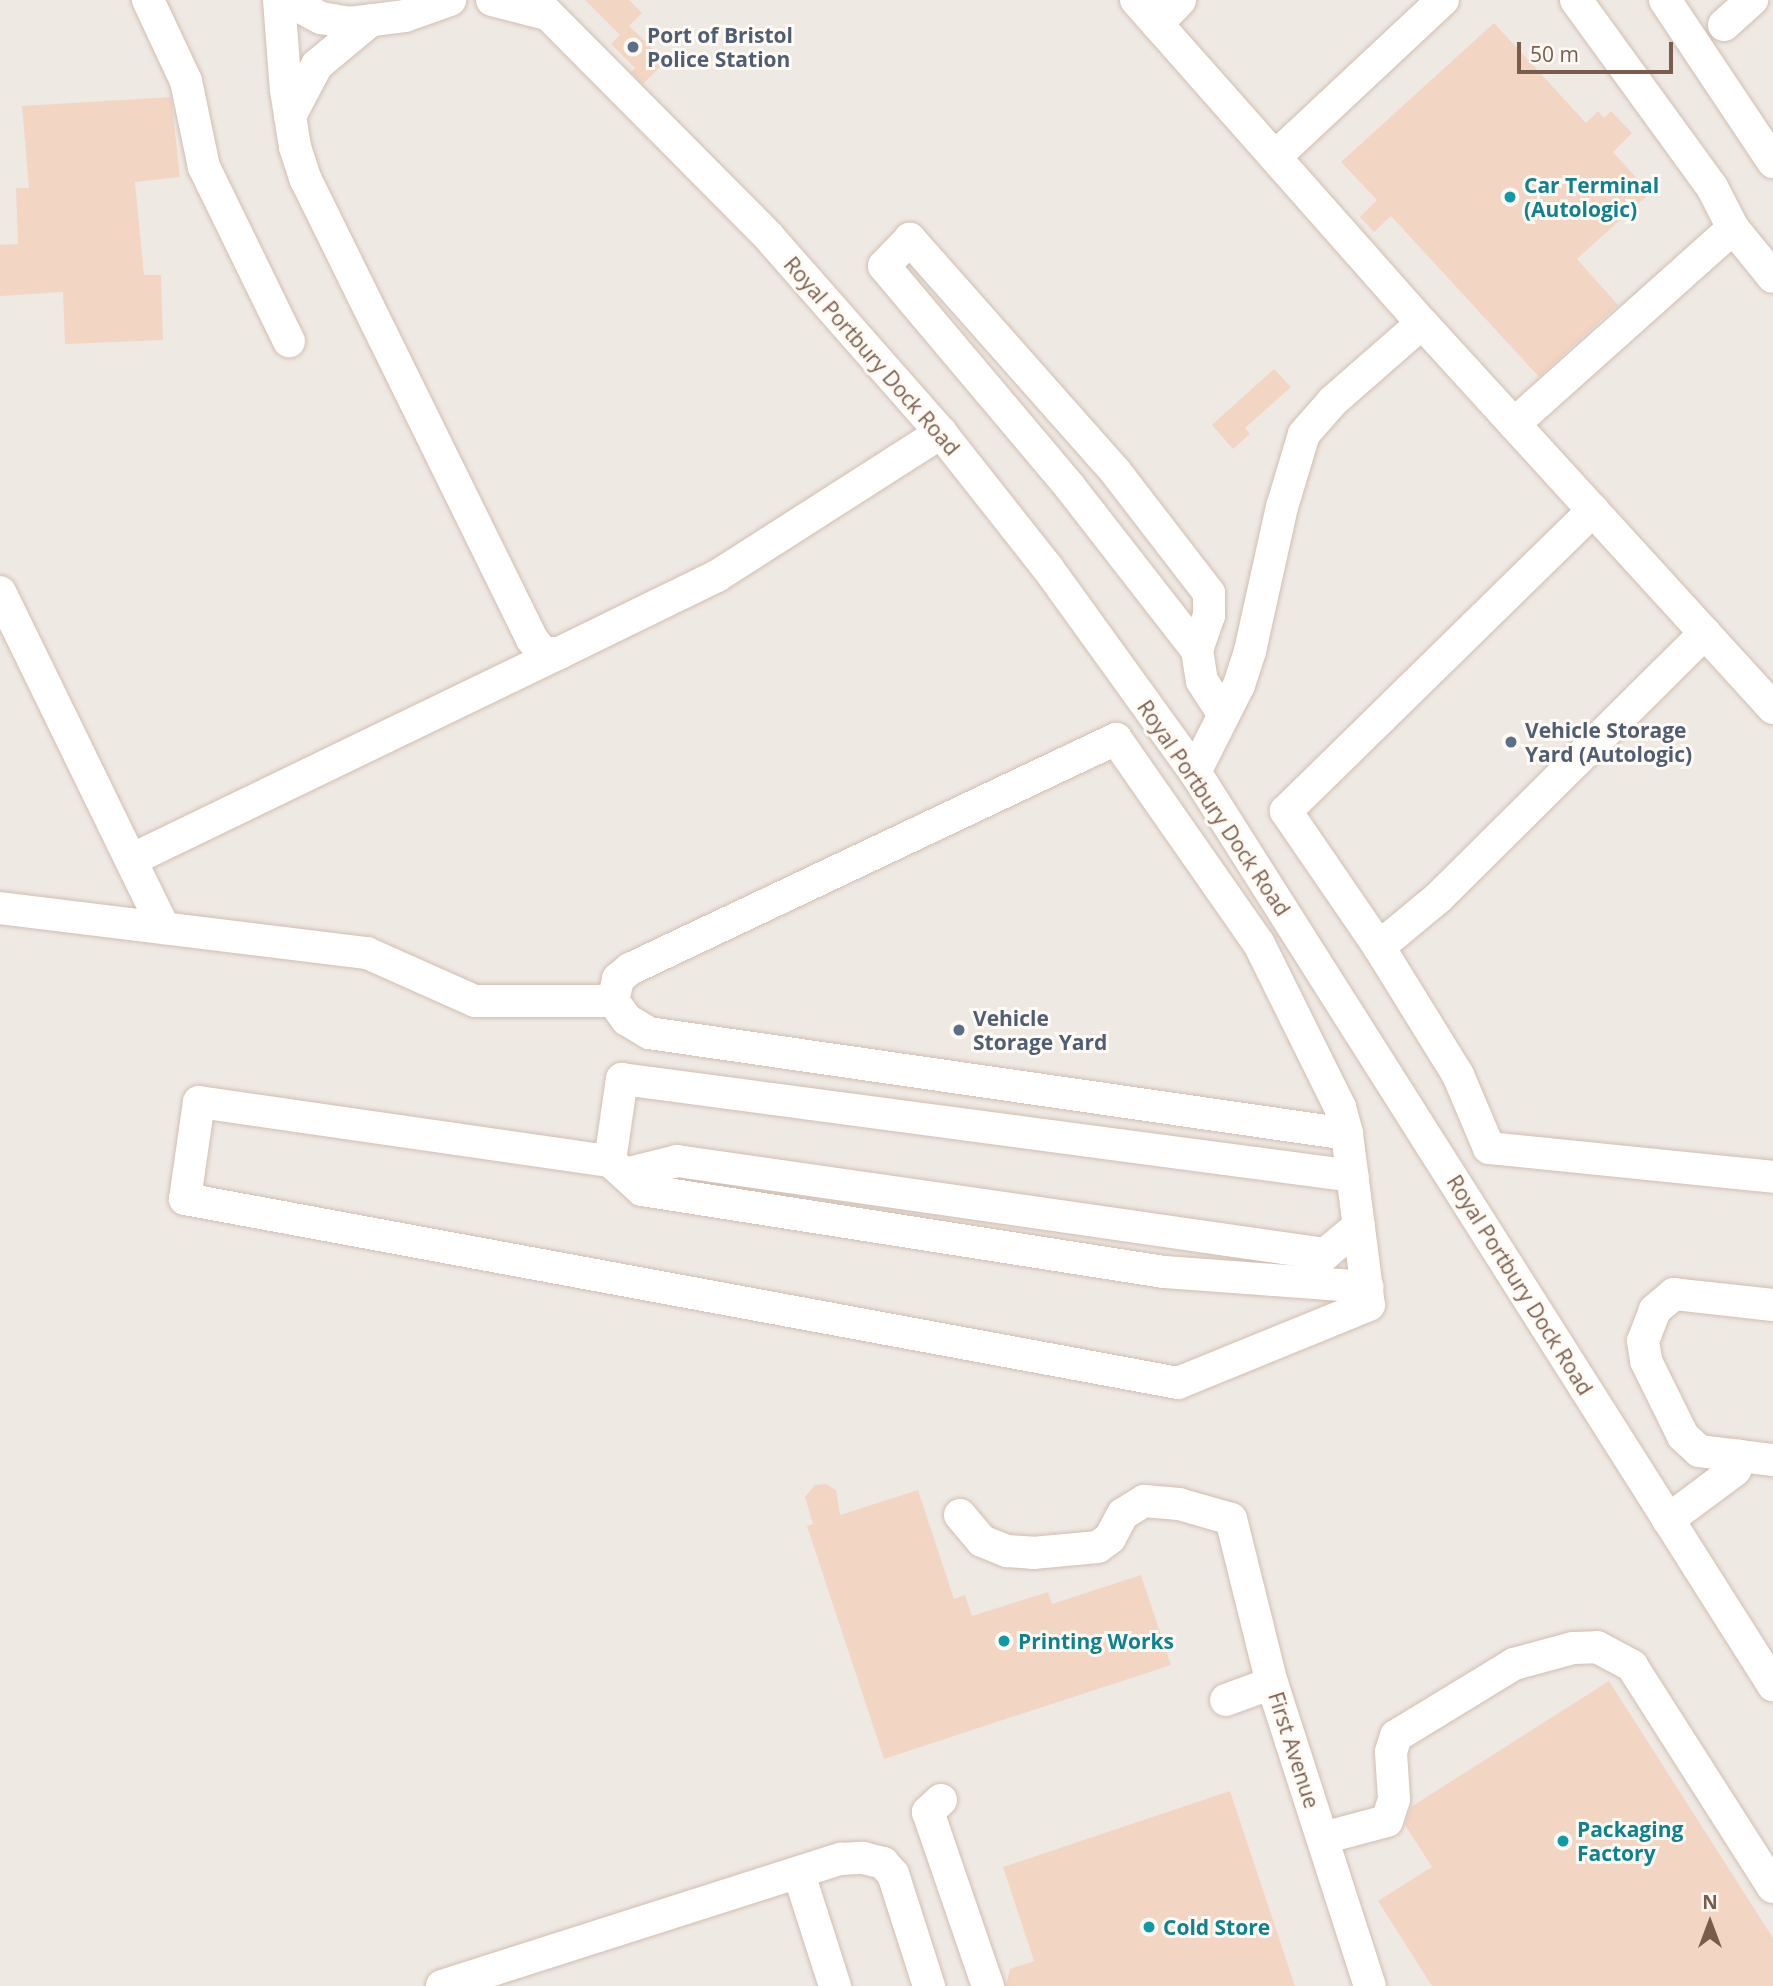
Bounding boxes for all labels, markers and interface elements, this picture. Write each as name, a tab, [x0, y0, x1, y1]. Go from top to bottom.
place label: Port of Bristol Police Station	[647, 22, 793, 72]
scale bar	[1521, 28, 1677, 72]
marker: Port of Bristol Police Station	[625, 39, 641, 55]
text: 50 m	[1530, 40, 1579, 68]
place label: Car Terminal (Autologic)	[1524, 172, 1659, 222]
marker: Car Terminal (Autologic)	[1502, 189, 1518, 205]
street label: Royal Portbury Dock Road	[779, 252, 965, 460]
street label: Royal Portbury Dock Road	[1132, 695, 1296, 921]
place label: Vehicle Storage Yard (Autologic)	[1525, 717, 1692, 767]
marker: Vehicle Storage Yard (Autologic)	[1503, 734, 1519, 750]
place label: Vehicle Storage Yard	[973, 1005, 1107, 1055]
marker: Vehicle Storage Yard	[951, 1022, 967, 1038]
street label: Royal Portbury Dock Road	[1442, 1170, 1598, 1400]
place label: Printing Works	[1018, 1628, 1174, 1654]
marker: Printing Works	[996, 1633, 1012, 1649]
street label: First Avenue	[1263, 1689, 1325, 1811]
place label: Packaging Factory	[1577, 1816, 1683, 1866]
marker: Packaging Factory	[1555, 1833, 1571, 1849]
north arrow	[1675, 1888, 1745, 1958]
text: N	[1702, 1889, 1718, 1915]
place label: Cold Store	[1163, 1914, 1270, 1940]
marker: Cold Store	[1141, 1919, 1157, 1935]

